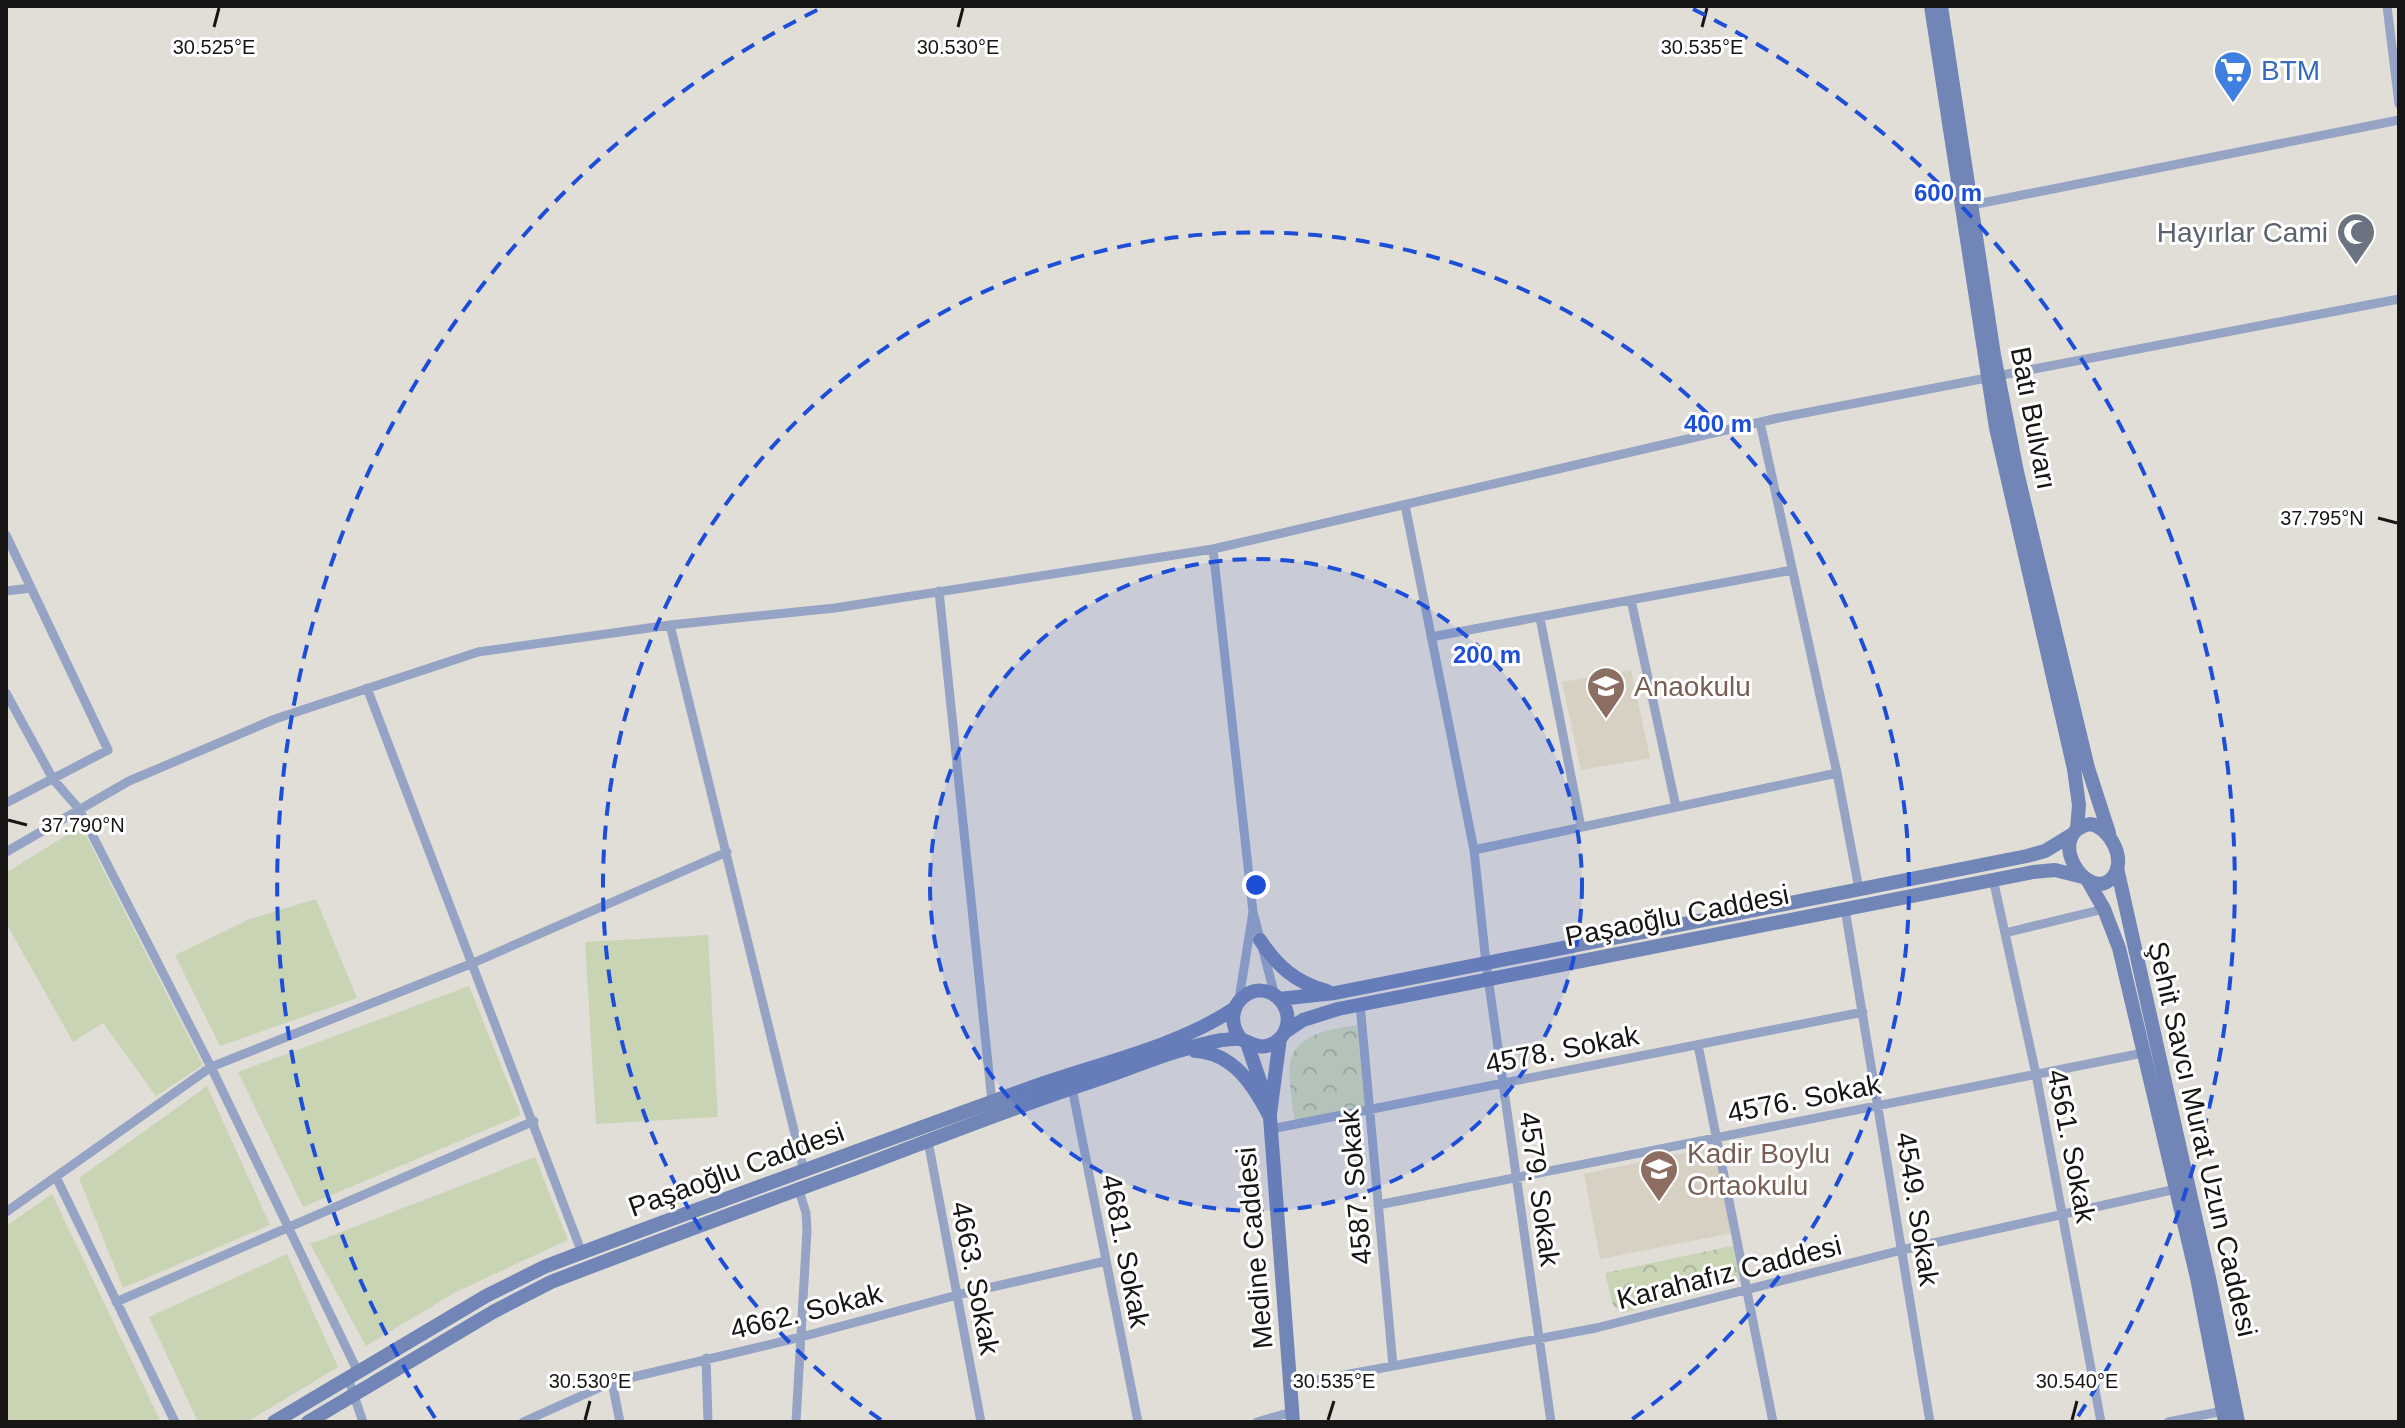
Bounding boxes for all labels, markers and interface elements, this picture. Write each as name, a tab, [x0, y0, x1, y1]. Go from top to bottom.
text: 30.525°E	[173, 36, 255, 58]
text: 30.530°E	[917, 36, 999, 58]
text: 30.535°E	[1661, 36, 1743, 58]
supermarket icon: BTM	[2212, 49, 2254, 104]
place label: BTM	[2261, 55, 2320, 86]
text: 600 m	[1914, 179, 1982, 206]
mosque icon: Hayırlar Cami	[2335, 211, 2377, 266]
place label: Hayırlar Cami	[2157, 217, 2328, 248]
street label: Batı Bulvarı	[2004, 344, 2063, 492]
text: 400 m	[1684, 410, 1752, 437]
text: 37.795°N	[2280, 507, 2364, 529]
text: 200 m	[1453, 641, 1521, 668]
school or university icon: Anaokulu	[1585, 665, 1627, 720]
place label: Anaokulu	[1634, 671, 1751, 702]
text: 37.790°N	[41, 814, 125, 836]
centre of rings	[1242, 871, 1270, 899]
street label: Paşaoğlu Caddesi	[1563, 879, 1792, 952]
street label: Şehit Savcı Murat Uzun Caddesi	[2142, 938, 2263, 1340]
street label: 4578. Sokak	[1483, 1019, 1642, 1080]
street label: 4561. Sokak	[2041, 1067, 2102, 1226]
street label: 4576. Sokak	[1725, 1068, 1884, 1129]
street label: 4587. Sokak	[1333, 1107, 1378, 1266]
street label: 4579. Sokak	[1513, 1110, 1566, 1269]
street label: Paşaoğlu Caddesi	[624, 1116, 848, 1223]
street label: 4549. Sokak	[1890, 1130, 1945, 1289]
place label: Kadir Boylu Ortaokulu	[1687, 1138, 1830, 1201]
street label: Medine Caddesi	[1230, 1146, 1279, 1350]
school or university icon: Kadir Boylu Ortaokulu	[1638, 1148, 1680, 1203]
street label: 4681. Sokak	[1095, 1172, 1156, 1331]
street label: 4663. Sokak	[945, 1199, 1006, 1358]
street label: Karahafız Caddesi	[1614, 1230, 1845, 1315]
street label: 4662. Sokak	[727, 1277, 886, 1345]
text: 30.530°E	[549, 1370, 631, 1392]
text: 30.535°E	[1293, 1370, 1375, 1392]
text: 30.540°E	[2036, 1370, 2118, 1392]

